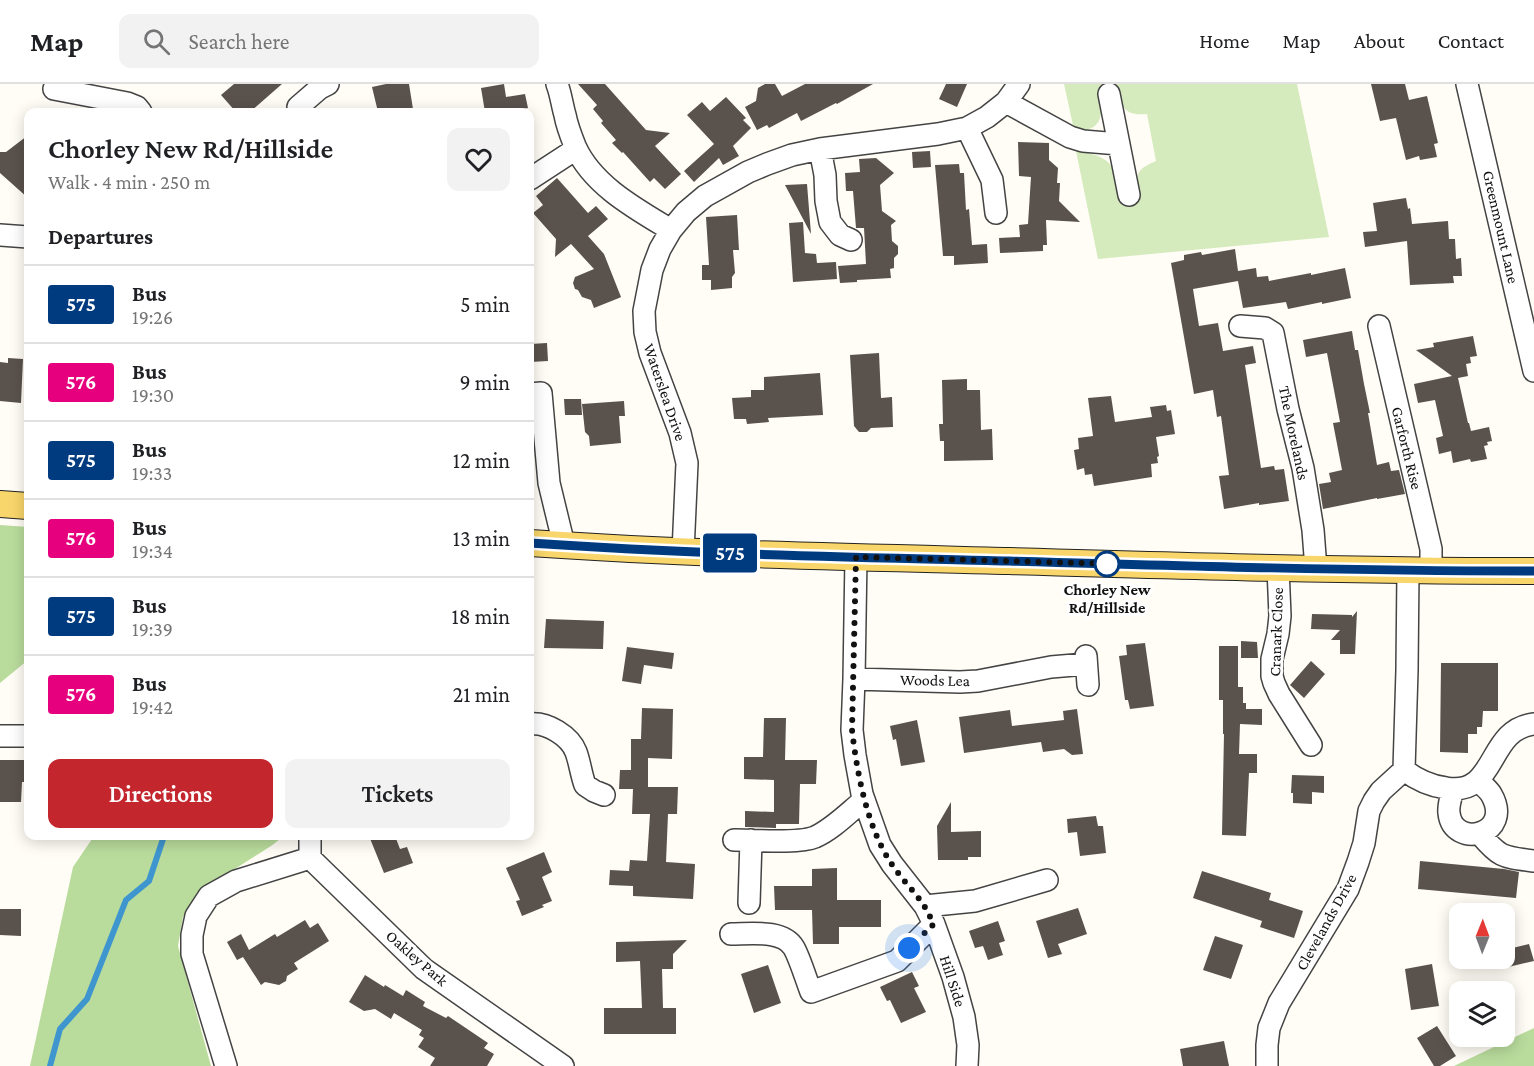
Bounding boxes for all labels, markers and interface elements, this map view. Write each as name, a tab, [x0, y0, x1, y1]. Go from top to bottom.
search box	[119, 14, 539, 68]
icon: search	[140, 25, 173, 58]
text: Map	[30, 26, 83, 57]
text: Search here	[188, 29, 289, 54]
text: Home	[1199, 29, 1249, 53]
text: Map	[1282, 29, 1321, 53]
text: About	[1354, 29, 1405, 53]
text: Contact	[1438, 29, 1504, 53]
button: heart	[447, 128, 510, 191]
text: Chorley New Rd/Hillside	[48, 133, 333, 164]
street label: Greenmount Lane	[1480, 169, 1522, 285]
text: Walk · 4 min · 250 m	[48, 171, 210, 193]
text: Departures	[48, 224, 153, 249]
text: Bus	[132, 281, 166, 306]
text: 575	[66, 292, 96, 316]
text: 5 min	[460, 292, 510, 317]
text: 19:26	[132, 306, 173, 328]
street label: Waterslea Drive	[640, 341, 690, 443]
text: Bus	[132, 359, 166, 384]
text: 576	[65, 370, 97, 394]
text: 9 min	[459, 370, 510, 395]
text: 19:30	[132, 384, 174, 406]
street label: The Morelands	[1276, 384, 1312, 482]
street label: Garforth Rise	[1389, 405, 1425, 491]
text: Bus	[132, 437, 166, 462]
text: 575	[66, 448, 96, 472]
text: 12 min	[453, 448, 510, 473]
text: 19:33	[132, 462, 172, 484]
text: Bus	[132, 515, 166, 540]
text: 576	[65, 526, 97, 550]
text: 13 min	[453, 526, 510, 551]
line badge: 575	[696, 534, 765, 572]
text: 19:34	[132, 540, 173, 562]
text: 575	[715, 541, 745, 565]
marker: Chorley New Rd/Hillside	[1094, 551, 1120, 577]
place label: Chorley New Rd/Hillside	[1063, 581, 1151, 616]
street label: Cranark Close	[1266, 587, 1286, 677]
text: Bus	[132, 593, 166, 618]
text: 575	[66, 604, 96, 628]
text: 18 min	[451, 604, 510, 629]
text: 19:39	[132, 618, 173, 640]
text: Bus	[132, 671, 166, 696]
street label: Woods Lea	[900, 671, 971, 689]
text: 576	[65, 682, 97, 706]
text: 21 min	[453, 682, 510, 707]
text: 19:42	[132, 696, 173, 718]
button: Directions	[48, 759, 273, 828]
button: Tickets	[285, 759, 510, 828]
street label: Clevelands Drive	[1292, 871, 1360, 973]
north arrow	[1449, 903, 1515, 969]
map controls	[1449, 903, 1515, 1047]
street label: Oakley Park	[382, 927, 451, 990]
your location	[894, 933, 924, 963]
street label: Hill Side	[937, 953, 969, 1009]
button: layers	[1449, 981, 1515, 1047]

